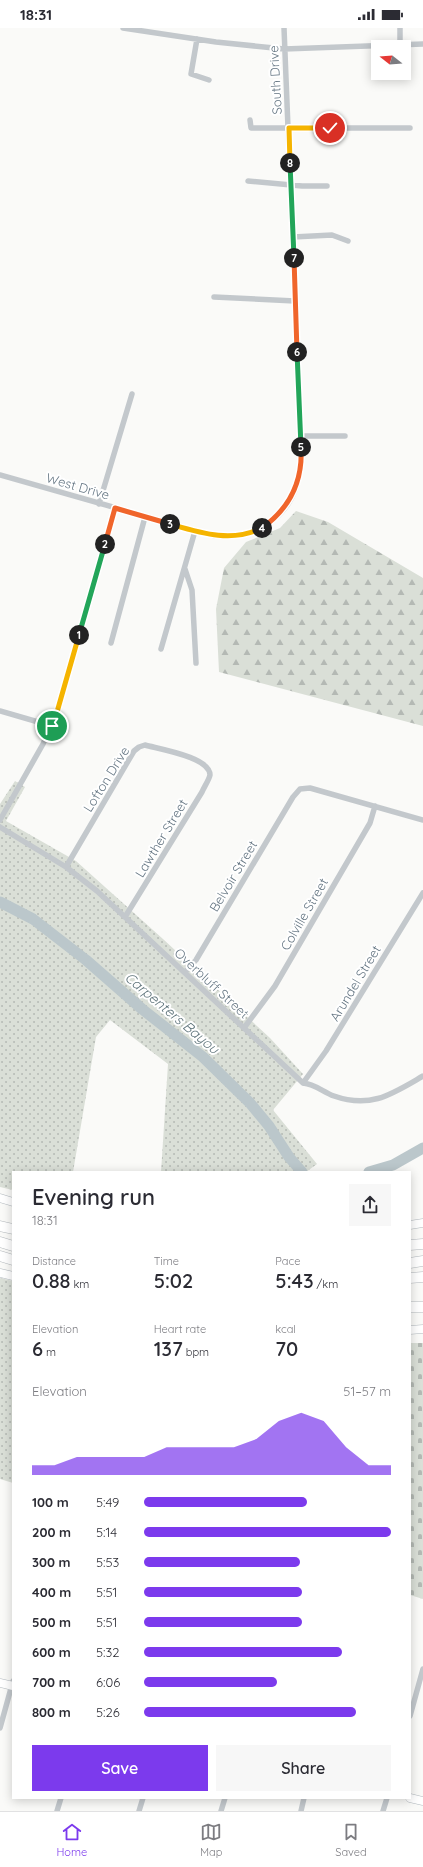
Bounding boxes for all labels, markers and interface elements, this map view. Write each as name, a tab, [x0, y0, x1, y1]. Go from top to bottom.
text: 18:31	[20, 5, 52, 24]
north arrow	[371, 40, 411, 80]
map controls	[371, 40, 411, 80]
street label: South Drive	[265, 45, 285, 115]
pin	[313, 111, 347, 145]
icon: check	[319, 117, 341, 139]
pin: 8	[280, 153, 300, 173]
text: 8	[287, 156, 293, 170]
pin: 7	[284, 248, 304, 268]
text: 7	[291, 251, 297, 265]
pin: 6	[287, 342, 307, 362]
text: 6	[294, 345, 300, 359]
pin: 5	[291, 437, 311, 457]
text: 5	[298, 440, 304, 454]
street label: West Drive	[45, 469, 111, 503]
pin: 3	[160, 514, 180, 534]
text: 3	[167, 517, 173, 531]
pin: 4	[252, 518, 272, 538]
text: 4	[259, 521, 265, 535]
pin: 2	[95, 534, 115, 554]
text: 2	[102, 537, 108, 551]
pin: 1	[69, 625, 89, 645]
text: 1	[77, 628, 81, 642]
pin	[35, 709, 69, 743]
icon: arrive	[41, 715, 63, 737]
street label: Lofton Drive	[80, 743, 132, 815]
street label: Lawther Street	[131, 796, 191, 880]
street label: Belvoir Street	[206, 838, 260, 914]
street label: Colville Street	[277, 875, 331, 953]
street label: Arundel Street	[326, 942, 384, 1024]
street label: Overbluff Street	[172, 944, 252, 1022]
water label: Carpenters Bayou	[121, 968, 224, 1058]
text: Evening run	[32, 1183, 155, 1211]
button: share	[349, 1184, 391, 1226]
text: 18:31	[32, 1212, 58, 1228]
text: Distance	[32, 1254, 76, 1268]
text: Time	[154, 1254, 179, 1268]
text: Pace	[275, 1254, 300, 1268]
text: 0.88	[32, 1268, 70, 1293]
text: 5:02	[154, 1268, 193, 1293]
text: 5:43	[275, 1268, 314, 1293]
text: km	[70, 1277, 89, 1291]
text: /km	[314, 1277, 338, 1291]
text: Elevation	[32, 1322, 78, 1336]
text: Heart rate	[154, 1322, 206, 1336]
text: kcal	[275, 1322, 296, 1336]
text: 6	[32, 1336, 43, 1361]
text: 137	[154, 1336, 183, 1361]
text: 70	[275, 1336, 298, 1361]
text: m	[43, 1345, 56, 1359]
text: bpm	[183, 1345, 209, 1359]
text: Elevation	[32, 1383, 87, 1399]
text: 51–57 m	[343, 1383, 391, 1399]
text: 100 m	[32, 1494, 69, 1510]
text: 5:49	[96, 1494, 119, 1510]
text: 200 m	[32, 1524, 71, 1540]
text: 5:14	[96, 1524, 117, 1540]
text: 300 m	[32, 1554, 71, 1570]
text: 5:53	[96, 1554, 119, 1570]
text: 400 m	[32, 1584, 71, 1600]
text: 5:51	[96, 1584, 117, 1600]
text: 500 m	[32, 1614, 71, 1630]
text: 5:51	[96, 1614, 117, 1630]
text: 600 m	[32, 1644, 71, 1660]
text: 5:32	[96, 1644, 120, 1660]
text: 700 m	[32, 1674, 71, 1690]
text: 6:06	[96, 1674, 120, 1690]
text: 800 m	[32, 1704, 71, 1720]
text: 5:26	[96, 1704, 120, 1720]
button: Save	[32, 1745, 208, 1791]
button: Share	[216, 1745, 391, 1791]
tab: Home	[56, 1821, 87, 1859]
tab: Map	[200, 1821, 222, 1859]
tab: Saved	[335, 1821, 367, 1859]

